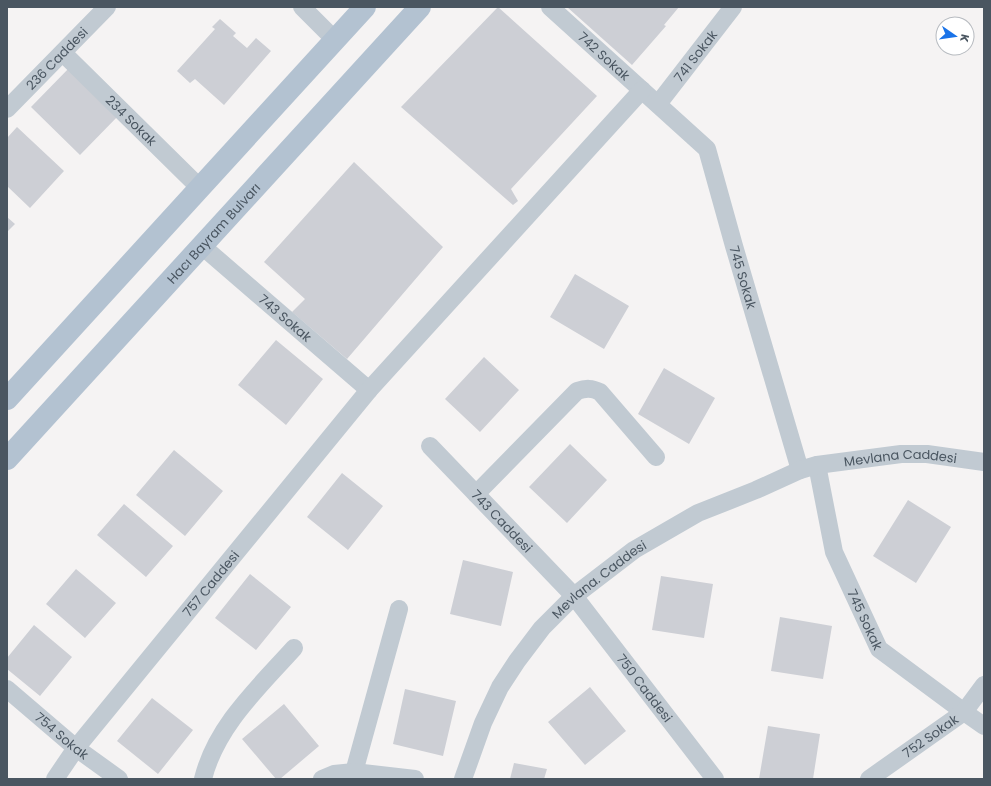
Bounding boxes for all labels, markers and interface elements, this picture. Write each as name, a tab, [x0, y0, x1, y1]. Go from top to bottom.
north arrow	[935, 16, 975, 56]
street label: 236 Caddesi	[21, 23, 92, 94]
street label: 741 Sokak	[669, 26, 722, 86]
street label: 742 Sokak	[574, 27, 635, 85]
text: K	[956, 33, 973, 44]
street label: 234 Sokak	[102, 91, 161, 150]
street label: Hacı Bayram Bulvarı	[162, 178, 265, 288]
street label: 745 Sokak	[725, 243, 762, 311]
street label: 743 Sokak	[255, 290, 316, 346]
street label: Mevlana Caddesi	[843, 444, 958, 471]
street label: 743 Caddesi	[467, 485, 537, 557]
street label: Mevlana. Caddesi	[547, 535, 650, 623]
street label: 757 Caddesi	[178, 546, 243, 621]
street label: 745 Sokak	[843, 586, 888, 653]
street label: 750 Caddesi	[612, 650, 677, 726]
street label: 754 Sokak	[31, 707, 93, 764]
street label: 752 Sokak	[898, 709, 962, 762]

